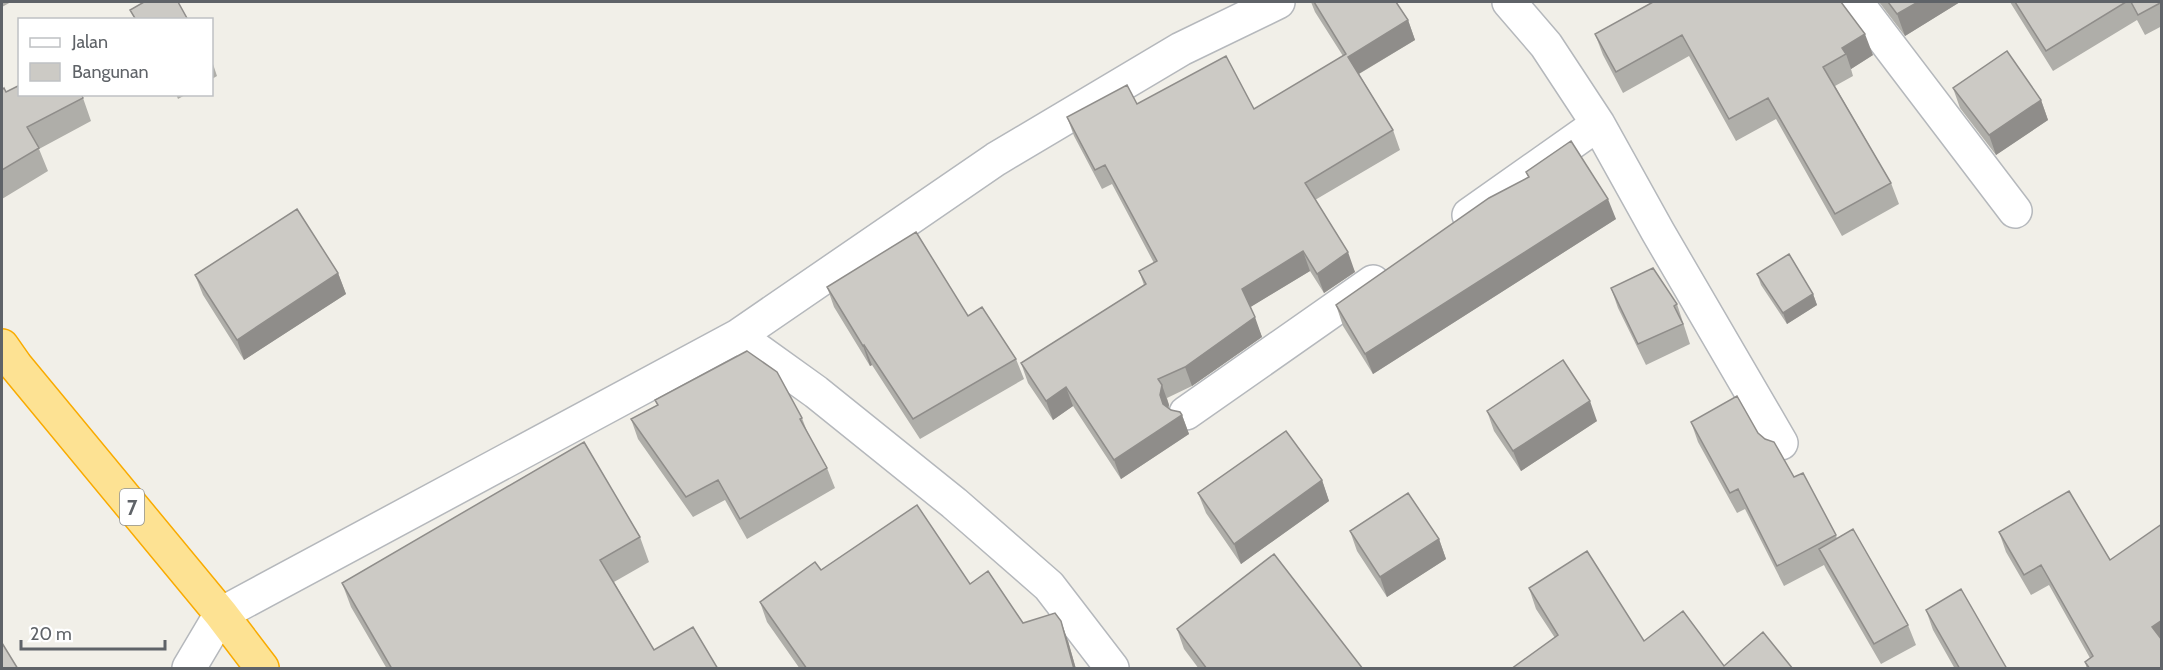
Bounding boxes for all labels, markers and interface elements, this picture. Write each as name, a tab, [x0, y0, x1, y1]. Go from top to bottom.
legend	[18, 18, 213, 96]
text: Jalan	[71, 31, 108, 53]
text: Bangunan	[72, 61, 149, 83]
road number: 7	[120, 489, 144, 525]
scale bar	[21, 613, 165, 651]
text: 20 m	[30, 623, 72, 645]

